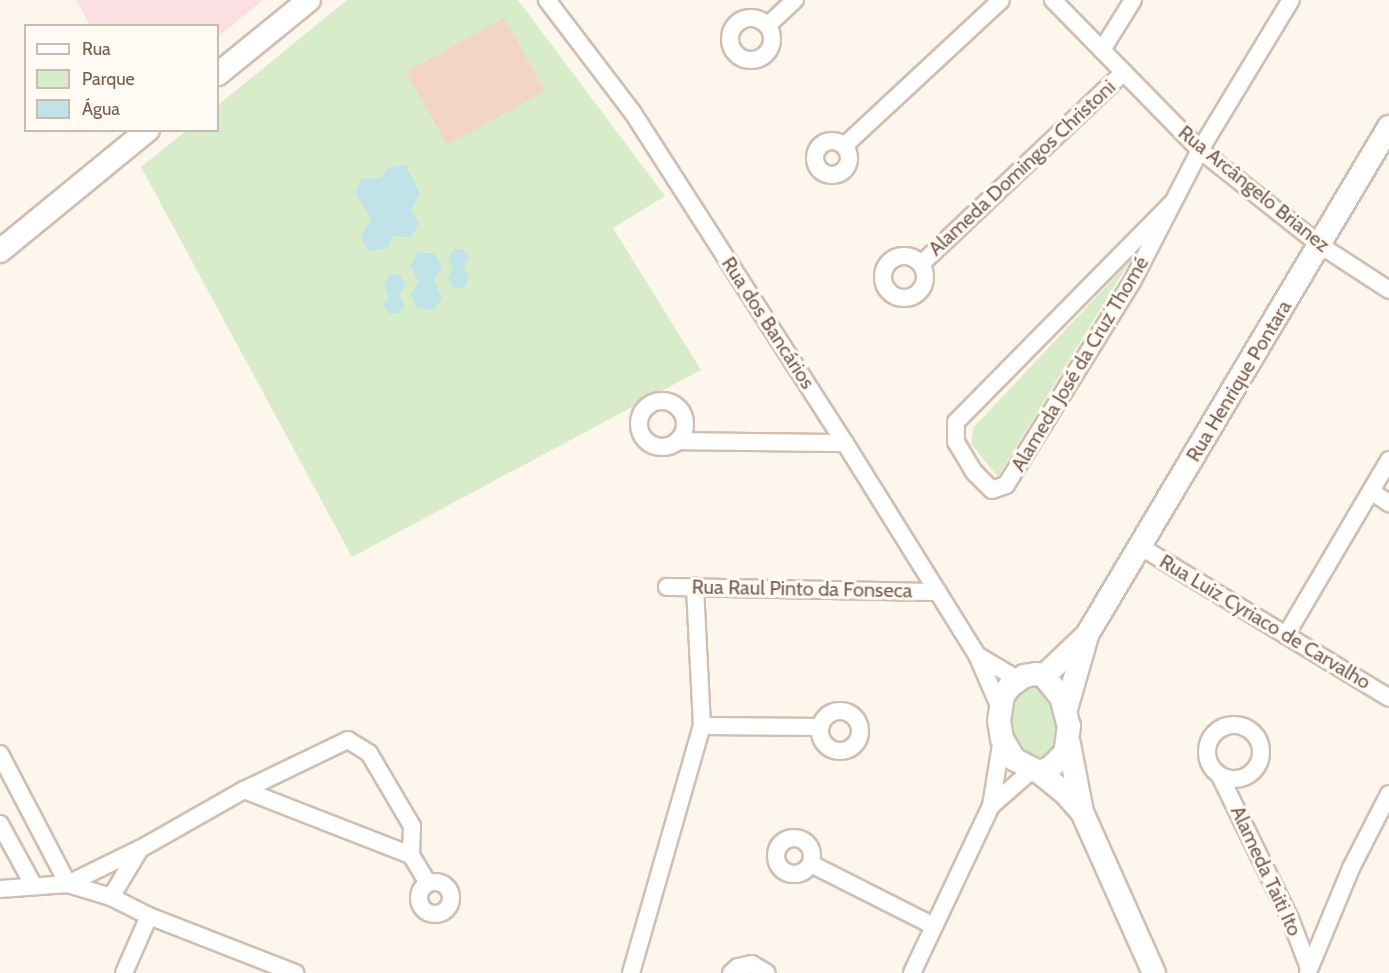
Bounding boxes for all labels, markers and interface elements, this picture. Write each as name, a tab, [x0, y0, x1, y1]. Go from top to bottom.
legend	[24, 24, 219, 132]
text: Rua	[82, 38, 111, 60]
text: Parque	[82, 68, 135, 90]
street label: Alameda Domingos Christoni	[924, 75, 1120, 261]
text: Água	[82, 98, 120, 120]
street label: Rua Arcângelo Brianez	[1173, 121, 1335, 257]
street label: Alameda José da Cruz Thomé	[1006, 252, 1154, 476]
street label: Rua dos Bancários	[716, 253, 820, 393]
street label: Rua Henrique Pontara	[1181, 296, 1297, 466]
street label: Rua Luiz Cyriaco de Carvalho	[1155, 549, 1375, 695]
street label: Rua Raul Pinto da Fonseca	[692, 575, 912, 603]
street label: Alameda Taiti Ito	[1225, 802, 1307, 940]

